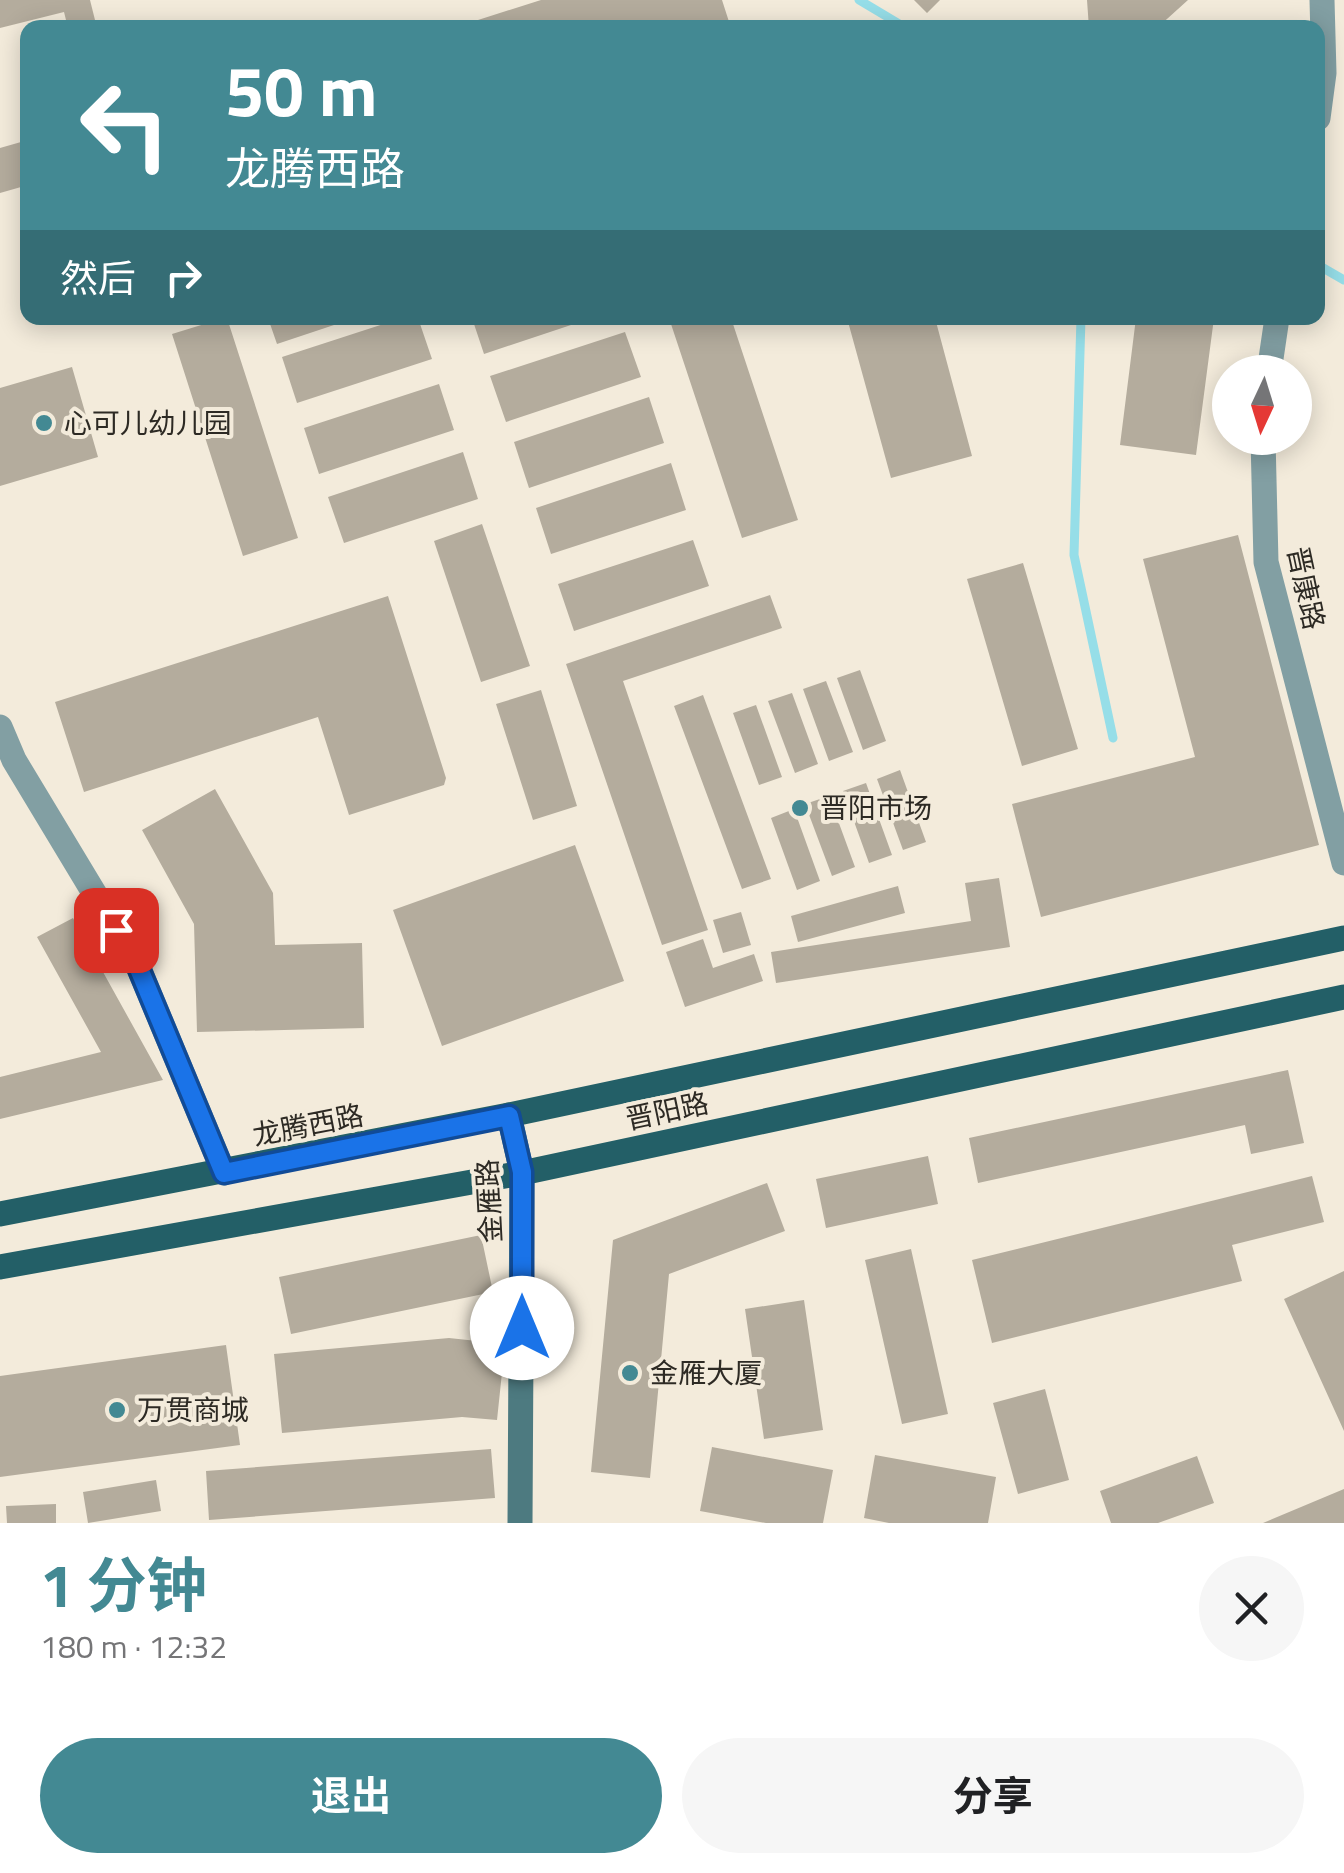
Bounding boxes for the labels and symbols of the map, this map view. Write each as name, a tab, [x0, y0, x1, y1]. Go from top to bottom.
north arrow	[1212, 355, 1312, 455]
place label: 心可儿幼儿园	[64, 401, 232, 444]
marker: 心可儿幼儿园	[33, 412, 55, 434]
street label: 晋康路	[1277, 542, 1336, 633]
place label: 晋阳市场	[820, 786, 932, 829]
marker: 晋阳市场	[789, 797, 811, 819]
pin	[74, 888, 159, 973]
street label: 晋阳路	[621, 1081, 712, 1140]
street label: 龙腾西路	[249, 1093, 367, 1156]
street label: 金雁路	[465, 1158, 512, 1244]
position arrow	[470, 1276, 574, 1380]
place label: 金雁大厦	[650, 1351, 762, 1394]
marker: 金雁大厦	[619, 1362, 641, 1384]
place label: 万贯商城	[137, 1388, 249, 1431]
marker: 万贯商城	[106, 1399, 128, 1421]

